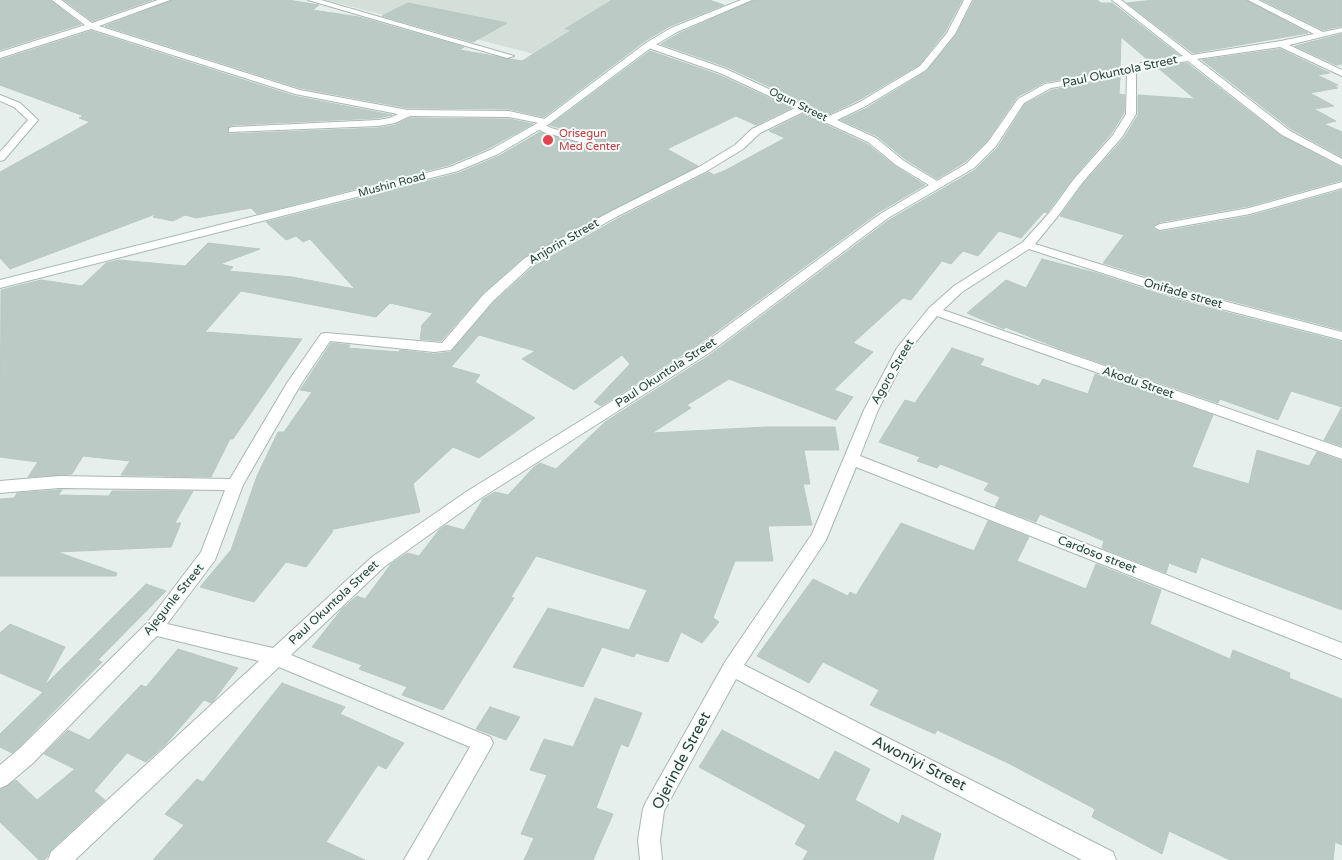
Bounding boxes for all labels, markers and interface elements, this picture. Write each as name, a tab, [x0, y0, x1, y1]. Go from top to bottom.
street label: Paul Okuntola Street	[1061, 53, 1179, 91]
street label: Ogun Street	[767, 85, 829, 125]
place label: Orisegun Med Center	[559, 127, 620, 153]
marker: Orisegun Med Center	[541, 133, 555, 147]
street label: Mushin Road	[357, 170, 427, 200]
street label: Anjorin Street	[526, 216, 602, 268]
street label: Onifade street	[1142, 276, 1224, 312]
street label: Paul Okuntola Street	[613, 335, 719, 411]
street label: Agoro Street	[869, 337, 917, 407]
street label: Akodu Street	[1100, 364, 1176, 402]
street label: Cardoso street	[1055, 533, 1139, 577]
street label: Paul Okuntola Street	[286, 558, 382, 648]
street label: Ajegunle Street	[141, 561, 207, 639]
street label: Ojerinde Street	[649, 709, 715, 813]
street label: Awoniyi Street	[869, 733, 969, 795]

